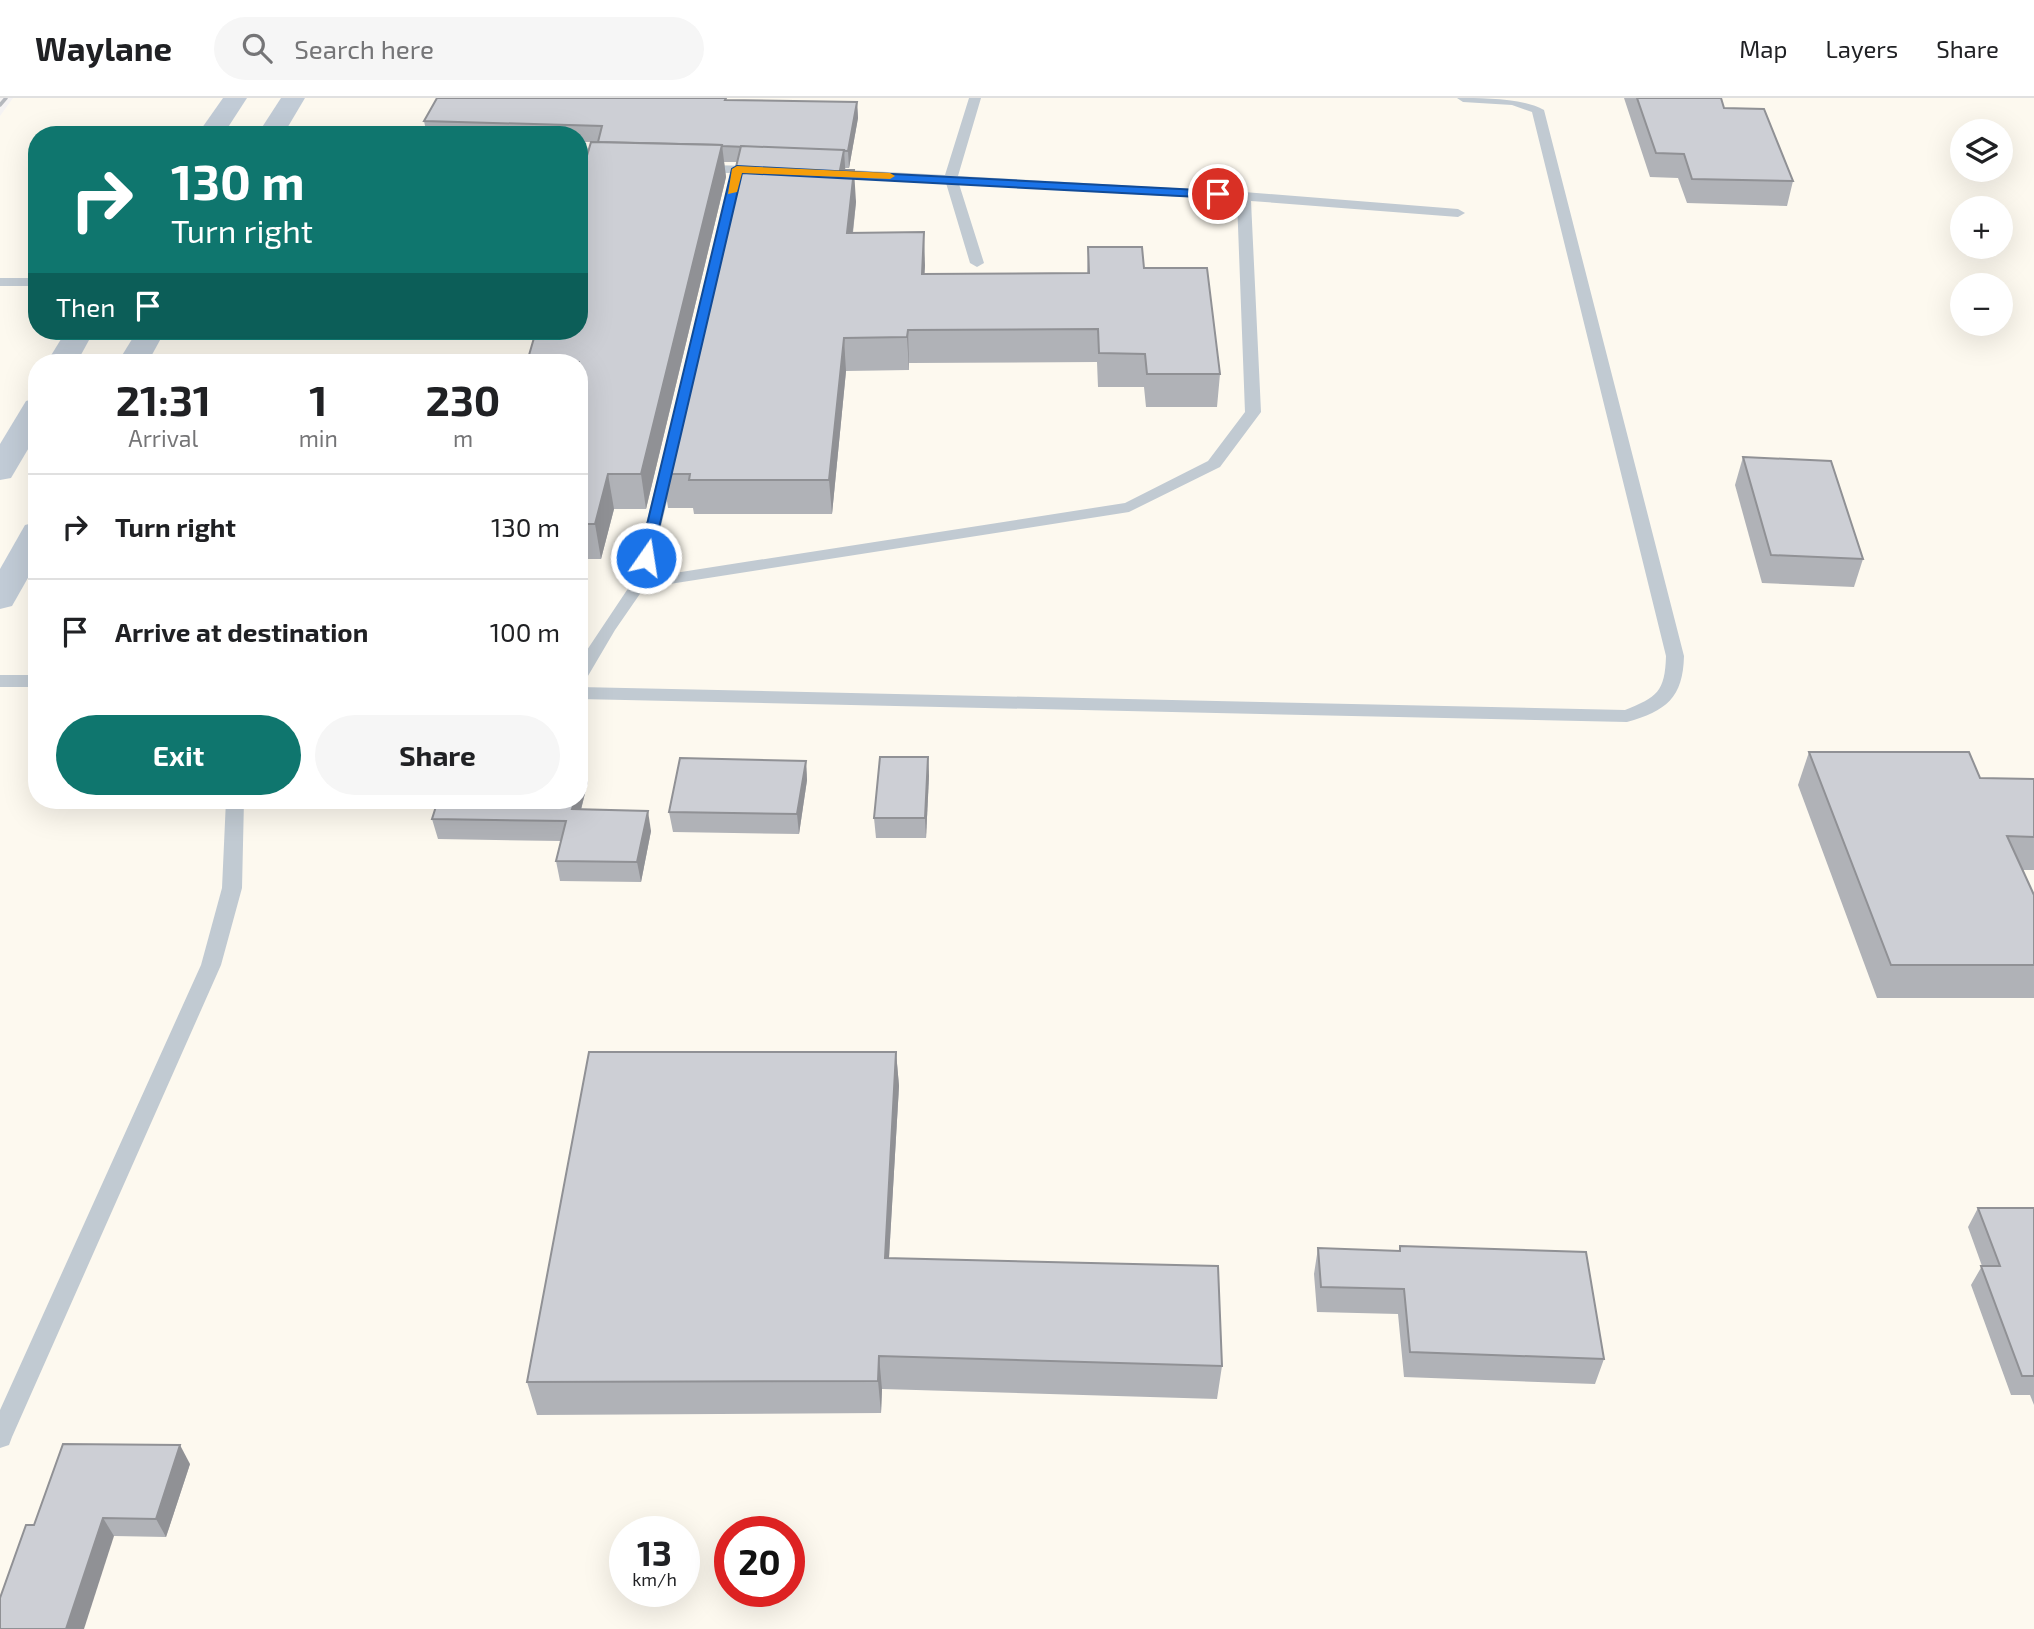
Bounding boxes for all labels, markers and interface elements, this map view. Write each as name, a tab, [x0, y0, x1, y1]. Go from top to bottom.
search box	[214, 17, 704, 80]
text: Waylane	[35, 28, 172, 68]
icon: search	[238, 29, 276, 67]
text: Search here	[294, 33, 434, 64]
text: Map	[1739, 34, 1787, 63]
text: Layers	[1825, 34, 1898, 63]
text: Share	[1936, 34, 1999, 63]
map controls	[1950, 119, 2013, 336]
button: layers	[1950, 119, 2013, 182]
text: 130 m	[171, 151, 305, 210]
icon: right	[56, 154, 147, 245]
pin	[1188, 164, 1248, 224]
icon: arrive	[1199, 175, 1237, 213]
button: +	[1950, 196, 2013, 259]
text: Turn right	[171, 211, 313, 249]
button: −	[1950, 273, 2013, 336]
icon: arrive	[129, 287, 167, 325]
text: Then	[56, 291, 115, 322]
text: 21:31	[116, 374, 211, 424]
text: 1	[309, 374, 327, 424]
text: 230	[426, 374, 500, 424]
text: Arrival	[128, 424, 198, 452]
text: min	[299, 424, 338, 452]
text: m	[453, 424, 473, 452]
icon: right	[56, 508, 94, 546]
text: Turn right	[115, 511, 236, 542]
text: 130 m	[491, 511, 560, 542]
position arrow	[609, 521, 683, 595]
icon: arrive	[56, 613, 94, 651]
text: Arrive at destination	[115, 616, 368, 647]
text: 100 m	[490, 616, 560, 647]
button: Exit	[56, 715, 301, 795]
button: Share	[315, 715, 560, 795]
speed limit sign: 20	[714, 1516, 805, 1607]
text: 13	[637, 1531, 672, 1573]
text: km/h	[632, 1568, 677, 1590]

